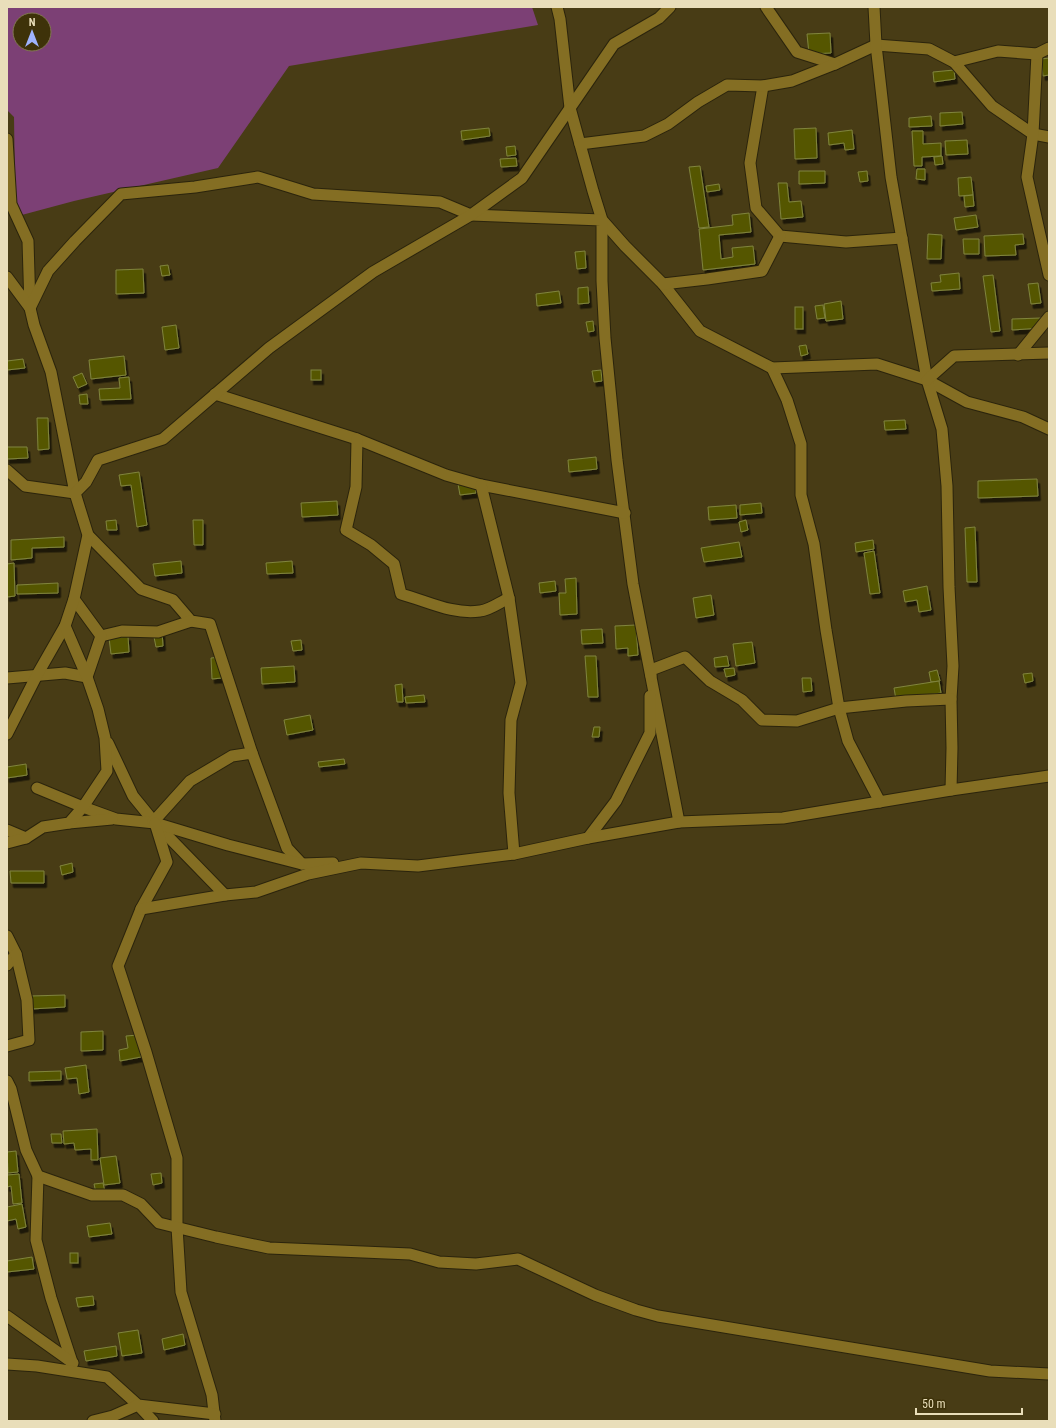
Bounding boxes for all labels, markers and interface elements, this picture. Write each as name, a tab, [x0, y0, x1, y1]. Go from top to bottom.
north arrow	[12, 12, 52, 52]
text: N	[29, 16, 36, 29]
scale bar	[916, 1390, 1022, 1416]
text: 50 m	[922, 1397, 946, 1411]

